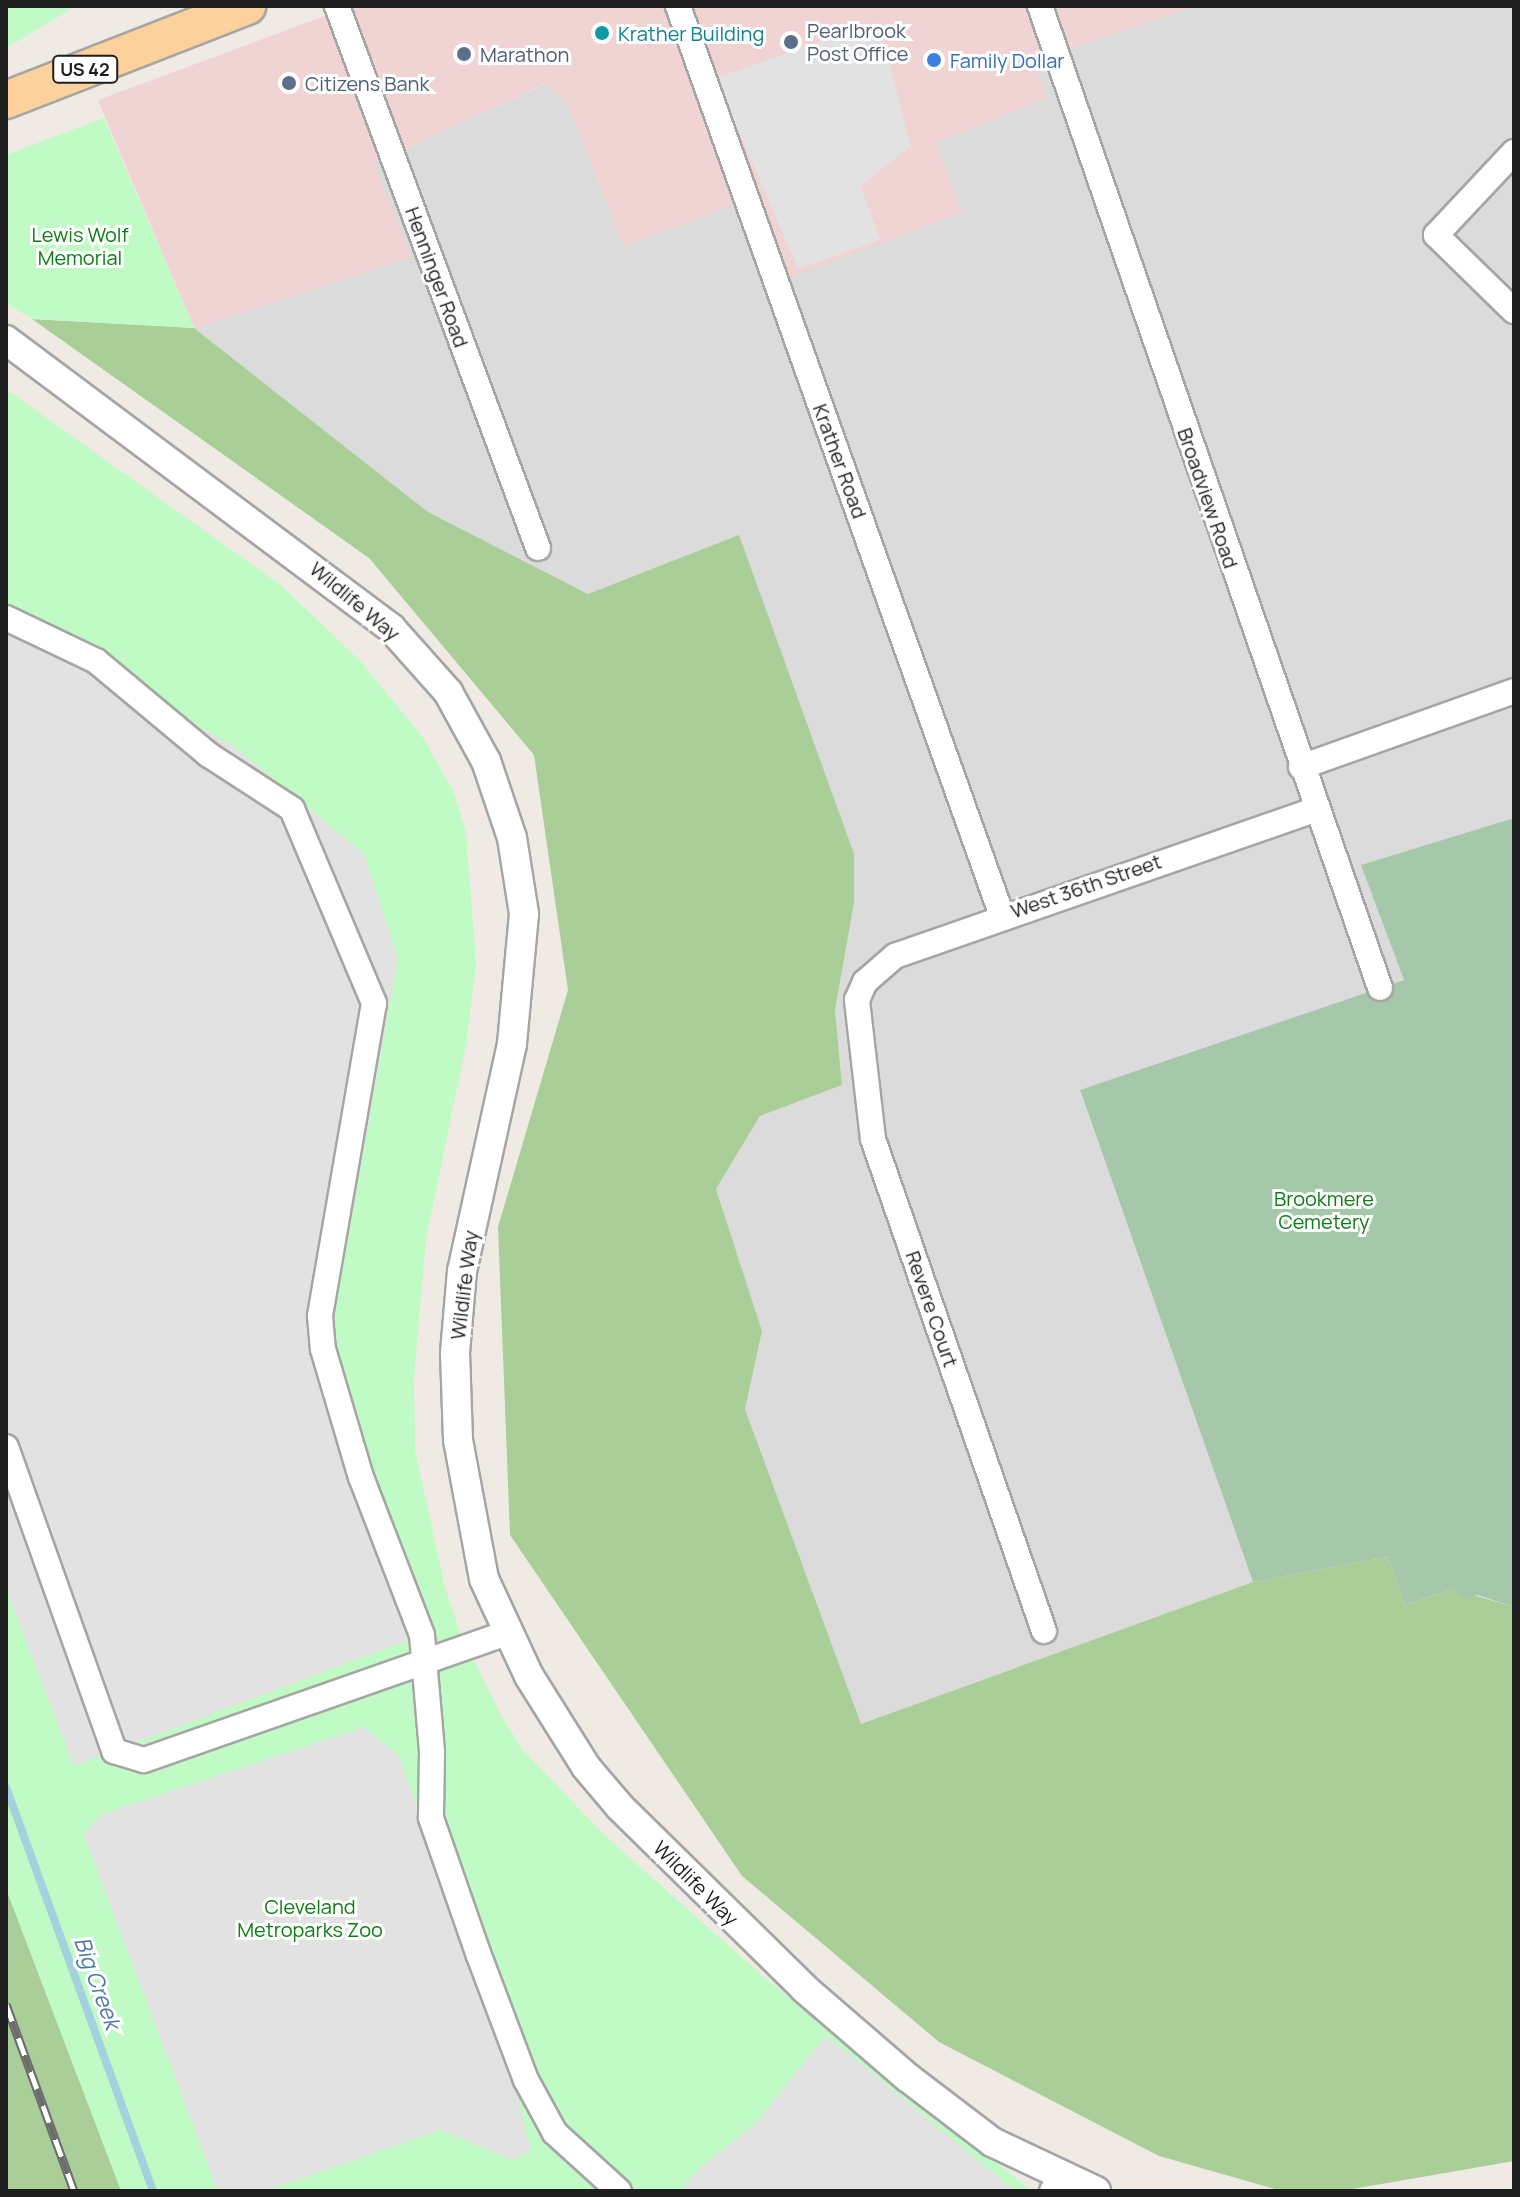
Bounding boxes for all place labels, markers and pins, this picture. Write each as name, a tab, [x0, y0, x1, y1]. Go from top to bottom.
place label: Pearlbrook Post Office	[807, 18, 908, 65]
place label: Krather Building	[618, 21, 764, 45]
marker: Krather Building	[593, 24, 611, 42]
marker: Pearlbrook Post Office	[782, 33, 800, 51]
place label: Marathon	[480, 42, 569, 66]
marker: Marathon	[455, 45, 473, 63]
place label: Family Dollar	[950, 48, 1065, 72]
marker: Family Dollar	[925, 51, 943, 69]
place label: Citizens Bank	[305, 71, 429, 95]
marker: Citizens Bank	[280, 74, 298, 92]

